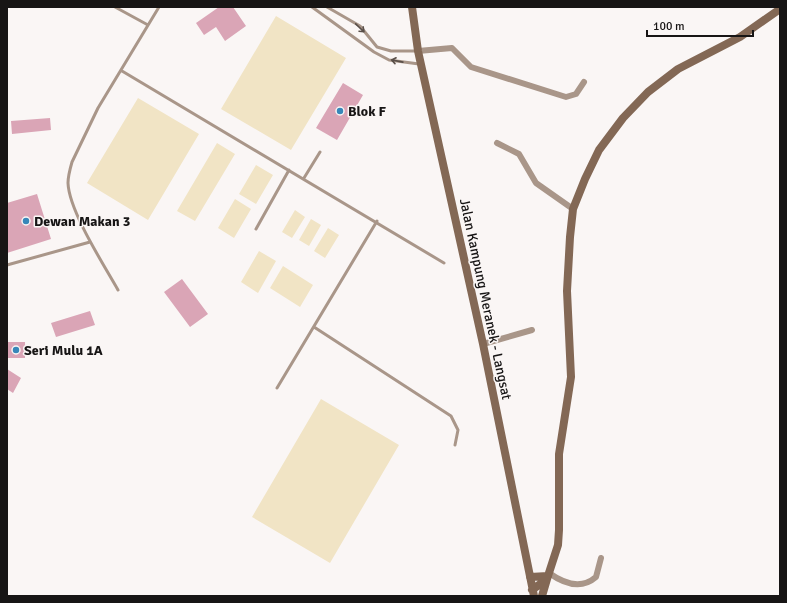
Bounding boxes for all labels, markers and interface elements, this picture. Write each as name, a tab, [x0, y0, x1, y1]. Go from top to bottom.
scale bar	[647, 12, 753, 38]
text: 100 m	[653, 19, 685, 34]
one-way arrow	[355, 23, 365, 32]
one-way arrow	[391, 57, 404, 65]
place label: Blok F	[348, 103, 387, 120]
marker: Blok F	[335, 106, 345, 116]
street label: Jalan Kampung Meranek - Langsat	[456, 197, 515, 401]
place label: Dewan Makan 3	[34, 213, 130, 230]
marker: Dewan Makan 3	[21, 216, 31, 226]
place label: Seri Mulu 1A	[24, 342, 103, 359]
marker: Seri Mulu 1A	[11, 345, 21, 355]

